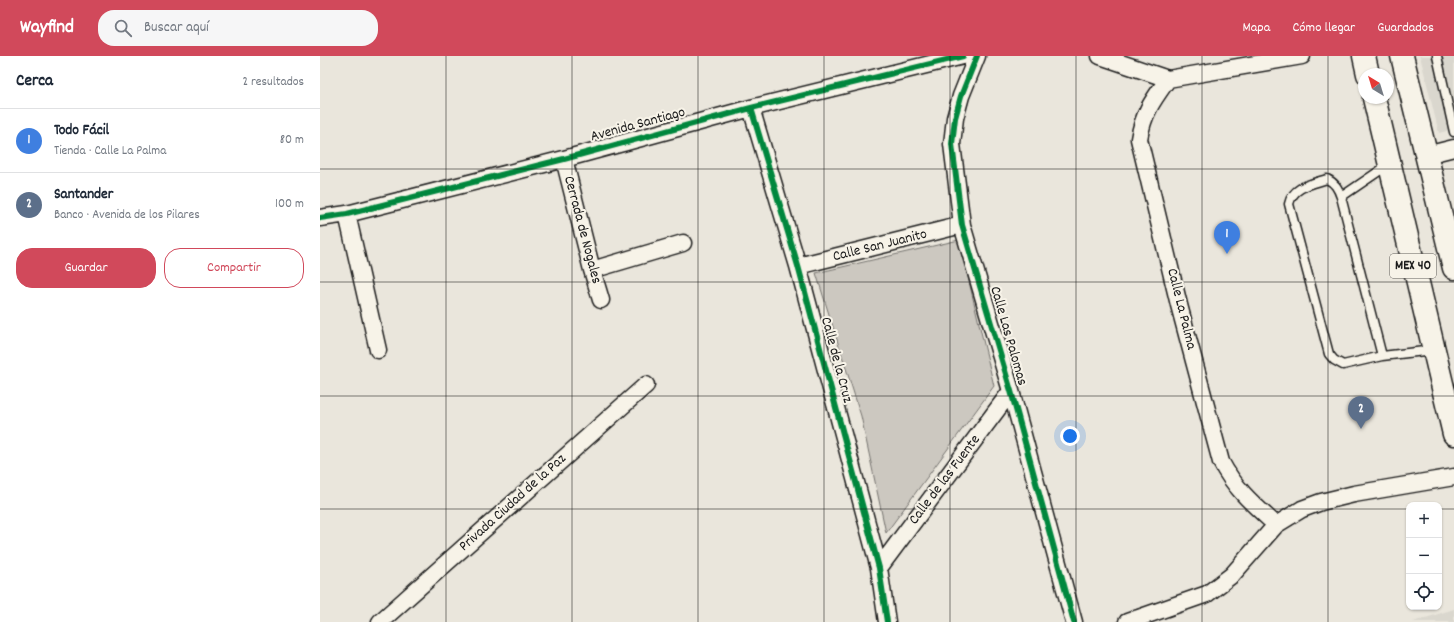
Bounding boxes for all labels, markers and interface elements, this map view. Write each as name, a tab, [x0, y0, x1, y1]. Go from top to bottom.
search box	[98, 10, 378, 46]
text: Wayfind	[20, 15, 74, 42]
icon: search	[112, 17, 134, 39]
text: Buscar aquí	[144, 17, 209, 39]
text: Mapa	[1243, 18, 1270, 38]
text: Cómo llegar	[1292, 18, 1355, 38]
text: Guardados	[1377, 18, 1434, 38]
north arrow	[1358, 68, 1394, 104]
text: Cerca	[16, 70, 53, 94]
text: 2 resultados	[242, 73, 304, 92]
street label: Avenida Santiago	[588, 102, 688, 148]
text: Todo Fácil	[54, 120, 109, 142]
text: 1	[28, 131, 30, 150]
text: 80 m	[280, 131, 304, 150]
text: Tienda · Calle La Palma	[54, 142, 166, 161]
street label: Cerrada de Nogales	[557, 174, 607, 286]
text: Santander	[54, 184, 113, 206]
text: 2	[26, 195, 32, 214]
text: 100 m	[275, 195, 304, 214]
text: Banco · Avenida de los Pilares	[54, 206, 200, 225]
pin: 1	[1214, 221, 1240, 254]
street label: Calle San Juanito	[831, 224, 930, 268]
button: Guardar	[16, 248, 156, 288]
button: Compartir	[164, 248, 304, 288]
road number: MEX 40	[1390, 254, 1436, 278]
street label: Calle La Palma	[1160, 266, 1202, 353]
street label: Calle Las Palomas	[983, 284, 1033, 388]
street label: Calle de la Cruz	[814, 315, 858, 406]
pin: 2	[1348, 396, 1374, 429]
your location	[1060, 426, 1080, 446]
street label: Calle de las Fuente	[904, 430, 986, 530]
street label: Privada Ciudad de la Paz	[454, 449, 572, 557]
map controls	[1406, 502, 1442, 610]
button: +	[1406, 502, 1442, 538]
button: −	[1406, 538, 1442, 574]
button: locate	[1406, 574, 1442, 610]

